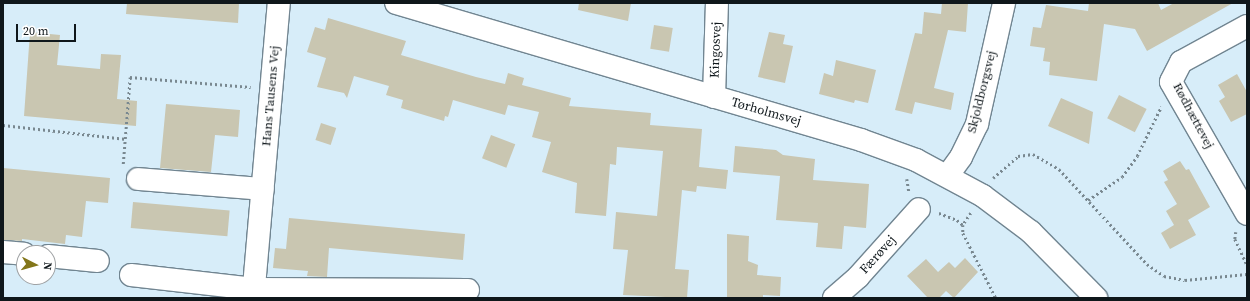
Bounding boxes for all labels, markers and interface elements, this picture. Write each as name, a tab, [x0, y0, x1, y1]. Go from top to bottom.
scale bar	[18, 16, 78, 42]
street label: Kingosvej	[707, 22, 725, 78]
text: 20 m	[23, 23, 49, 39]
street label: Hans Tausens Vej	[259, 45, 283, 147]
street label: Skjoldborgsvej	[964, 49, 1000, 135]
street label: Rødhættevej	[1169, 80, 1217, 152]
street label: Tørholmsvej	[729, 95, 803, 129]
street label: Færøvej	[857, 233, 899, 277]
north arrow	[16, 245, 56, 285]
text: N	[40, 261, 55, 271]

